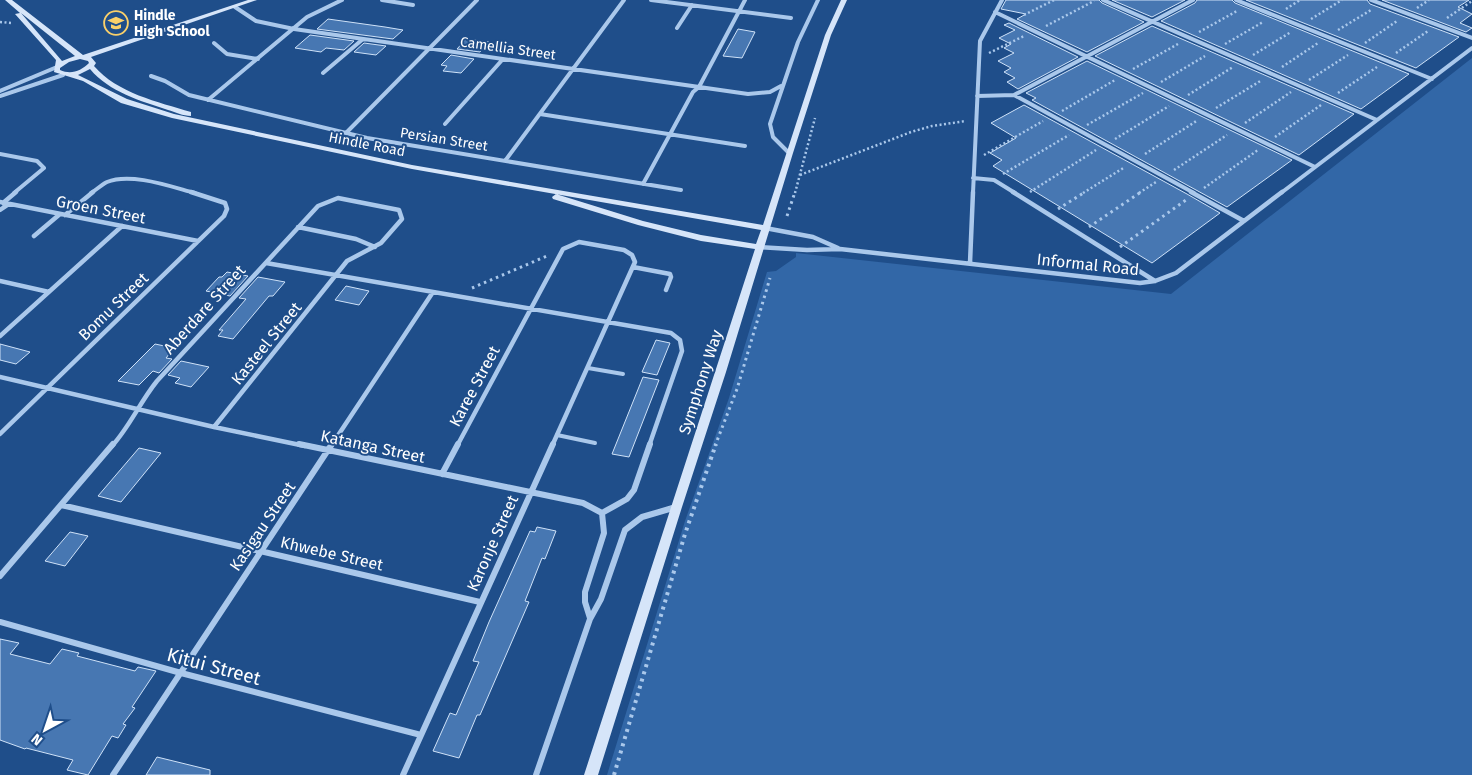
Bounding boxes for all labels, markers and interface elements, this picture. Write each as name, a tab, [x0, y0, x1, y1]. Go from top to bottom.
place label: Hindle High School	[134, 7, 211, 40]
school or university icon: Hindle High School	[103, 10, 129, 36]
street label: Camellia Street	[459, 33, 558, 64]
street label: Persian Street	[399, 124, 490, 155]
street label: Hindle Road	[327, 129, 407, 160]
street label: Groen Street	[54, 191, 148, 228]
street label: Informal Road	[1036, 250, 1140, 279]
street label: Aberdare Street	[159, 261, 250, 358]
street label: Bomu Street	[74, 268, 152, 344]
street label: Kasteel Street	[227, 298, 306, 388]
street label: Symphony Way	[675, 327, 726, 437]
street label: Karee Street	[445, 342, 504, 430]
street label: Katanga Street	[319, 426, 427, 467]
street label: Kasigau Street	[226, 478, 299, 575]
street label: Karonje Street	[463, 492, 522, 594]
street label: Khwebe Street	[279, 532, 385, 575]
street label: Kitui Street	[164, 643, 264, 690]
north arrow	[20, 705, 70, 755]
text: N	[28, 730, 46, 749]

